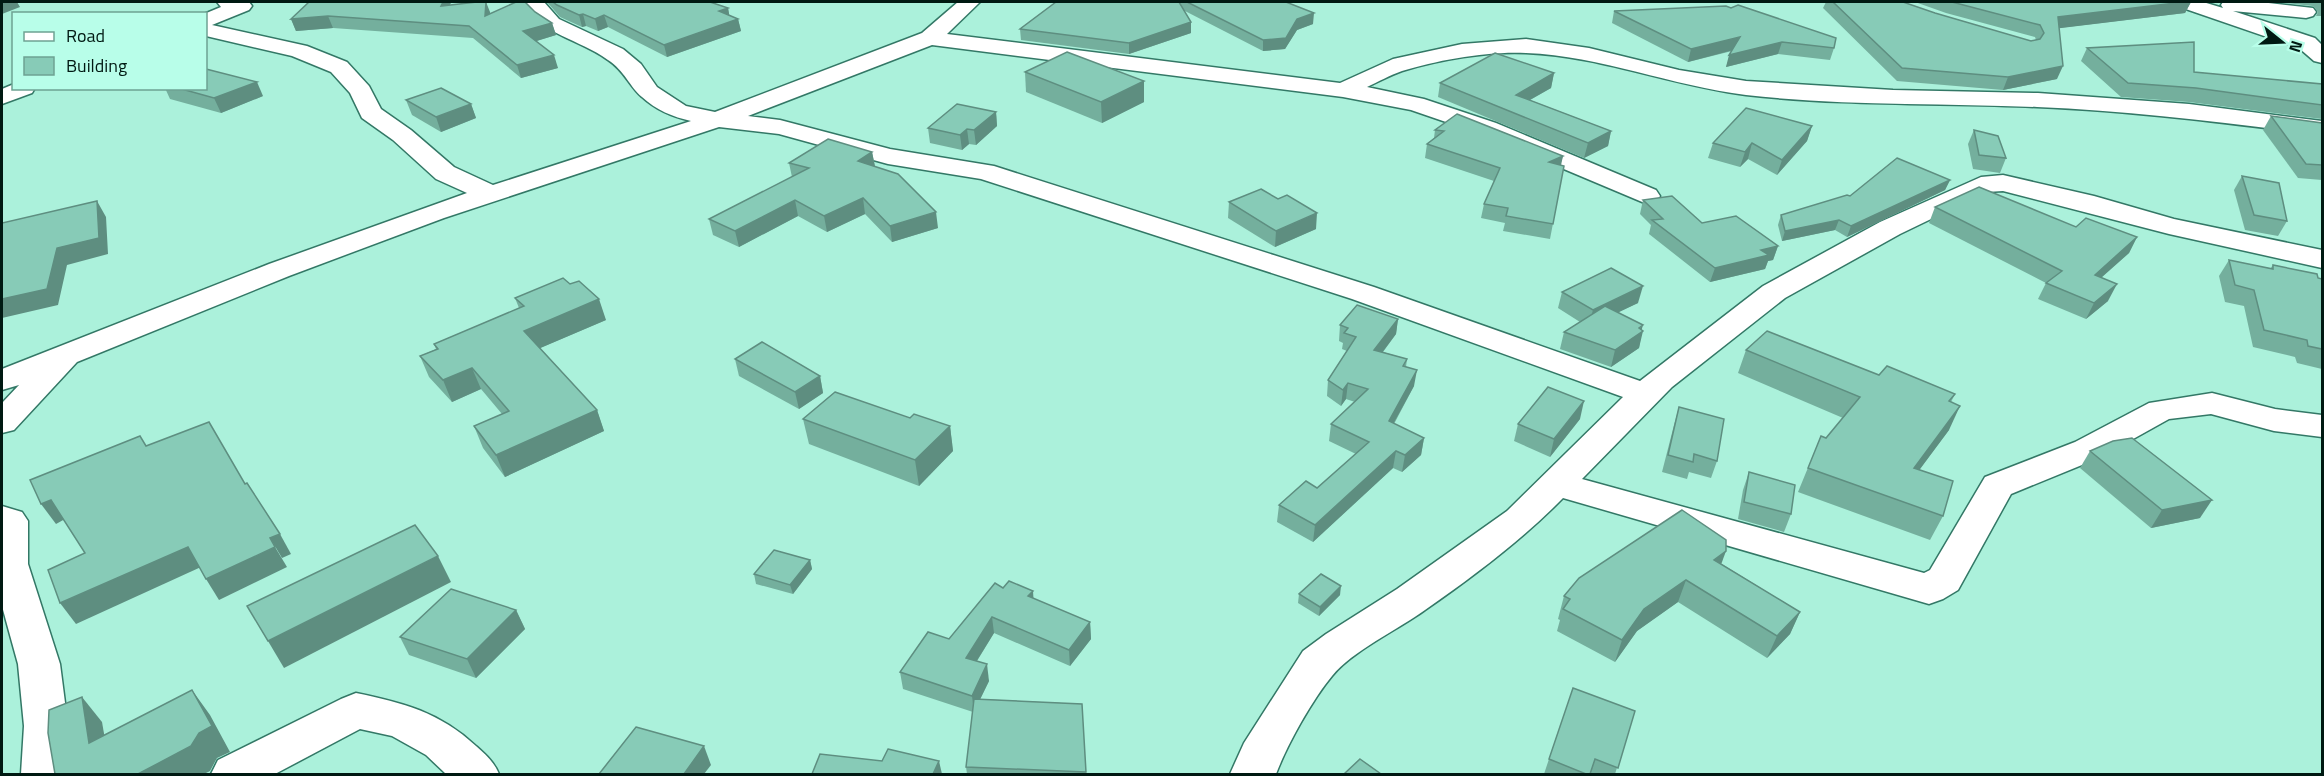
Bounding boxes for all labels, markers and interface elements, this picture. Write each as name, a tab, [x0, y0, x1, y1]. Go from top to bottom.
legend	[12, 12, 207, 90]
north arrow	[2252, 12, 2312, 72]
text: Road	[66, 22, 105, 49]
text: N	[2283, 38, 2309, 56]
text: Building	[66, 52, 127, 79]

